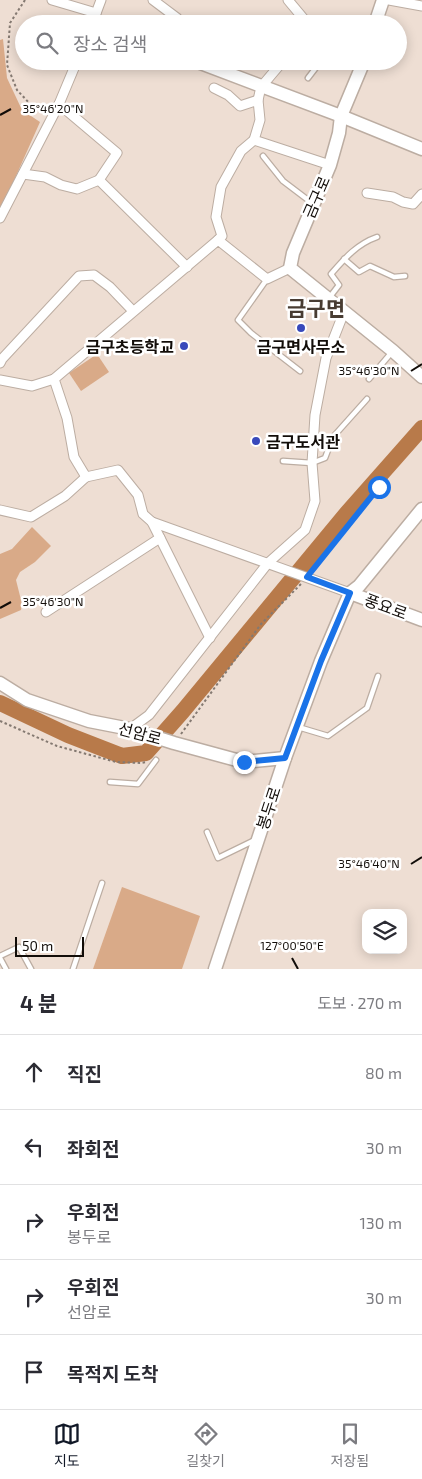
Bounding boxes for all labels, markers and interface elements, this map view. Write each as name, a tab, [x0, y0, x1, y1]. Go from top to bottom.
search box	[15, 15, 407, 70]
icon: search	[33, 29, 61, 57]
text: 장소 검색	[73, 32, 147, 55]
text: 35°46'20"N	[23, 101, 83, 115]
street label: 금구로	[299, 173, 333, 221]
district label: 금구면	[287, 295, 345, 320]
marker: 금구면사무소	[295, 322, 307, 334]
place label: 금구초등학교	[86, 337, 174, 356]
place label: 금구면사무소	[257, 337, 345, 356]
marker: 금구초등학교	[178, 340, 190, 352]
text: 35°46'30"N	[339, 363, 399, 377]
place label: 금구도서관	[266, 432, 340, 451]
marker: 금구도서관	[250, 435, 262, 447]
route start	[368, 476, 391, 499]
street label: 풍요로	[362, 590, 410, 623]
text: 35°46'30"N	[23, 594, 83, 608]
street label: 선암로	[116, 718, 164, 748]
route end	[233, 751, 256, 774]
street label: 봉두로	[252, 784, 284, 832]
text: 35°46'40"N	[338, 856, 400, 870]
map controls	[362, 909, 407, 954]
button: layers	[362, 909, 407, 954]
scale bar	[15, 934, 84, 957]
text: 50 m	[22, 937, 53, 954]
text: 127°00'50"E	[260, 938, 324, 952]
text: 4 분	[20, 990, 57, 1015]
text: 도보 · 270 m	[317, 993, 402, 1012]
icon: ahead	[20, 1058, 48, 1086]
text: 직진	[67, 1062, 102, 1085]
text: 80 m	[365, 1063, 402, 1082]
icon: left	[20, 1133, 48, 1161]
text: 좌회전	[67, 1137, 119, 1160]
text: 30 m	[366, 1138, 402, 1157]
text: 우회전	[67, 1200, 119, 1223]
icon: right	[20, 1208, 48, 1236]
text: 130 m	[360, 1213, 402, 1232]
text: 봉두로	[67, 1227, 111, 1246]
text: 우회전	[67, 1275, 119, 1298]
icon: right	[20, 1283, 48, 1311]
text: 30 m	[366, 1288, 402, 1307]
text: 선암로	[67, 1302, 111, 1321]
icon: arrive	[20, 1358, 48, 1386]
text: 목적지 도착	[67, 1362, 159, 1385]
tab: 지도	[53, 1420, 81, 1470]
tab: 길찾기	[186, 1420, 225, 1470]
tab: 저장됨	[331, 1420, 369, 1470]

